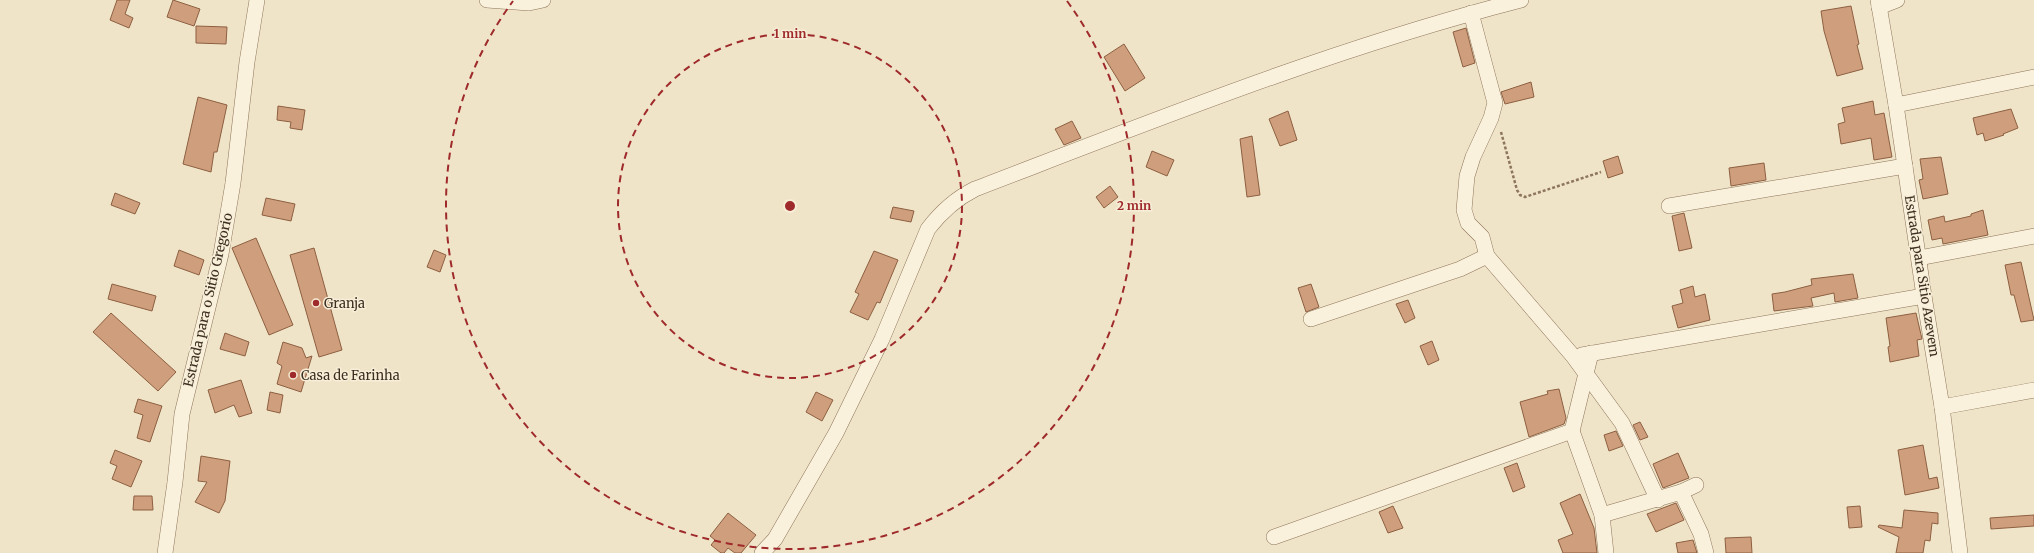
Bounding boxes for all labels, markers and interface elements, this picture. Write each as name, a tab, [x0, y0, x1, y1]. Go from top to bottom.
text: 1 min	[774, 26, 806, 41]
street label: Estrada para Sitio Azevem	[1901, 194, 1943, 358]
text: 2 min	[1117, 198, 1151, 213]
centre of rings	[783, 199, 797, 213]
street label: Estrada para o Sitio Gregorio	[180, 211, 236, 389]
place label: Granja	[324, 295, 365, 312]
marker: Granja	[311, 298, 321, 308]
place label: Casa de Farinha	[301, 367, 400, 384]
marker: Casa de Farinha	[288, 370, 298, 380]

